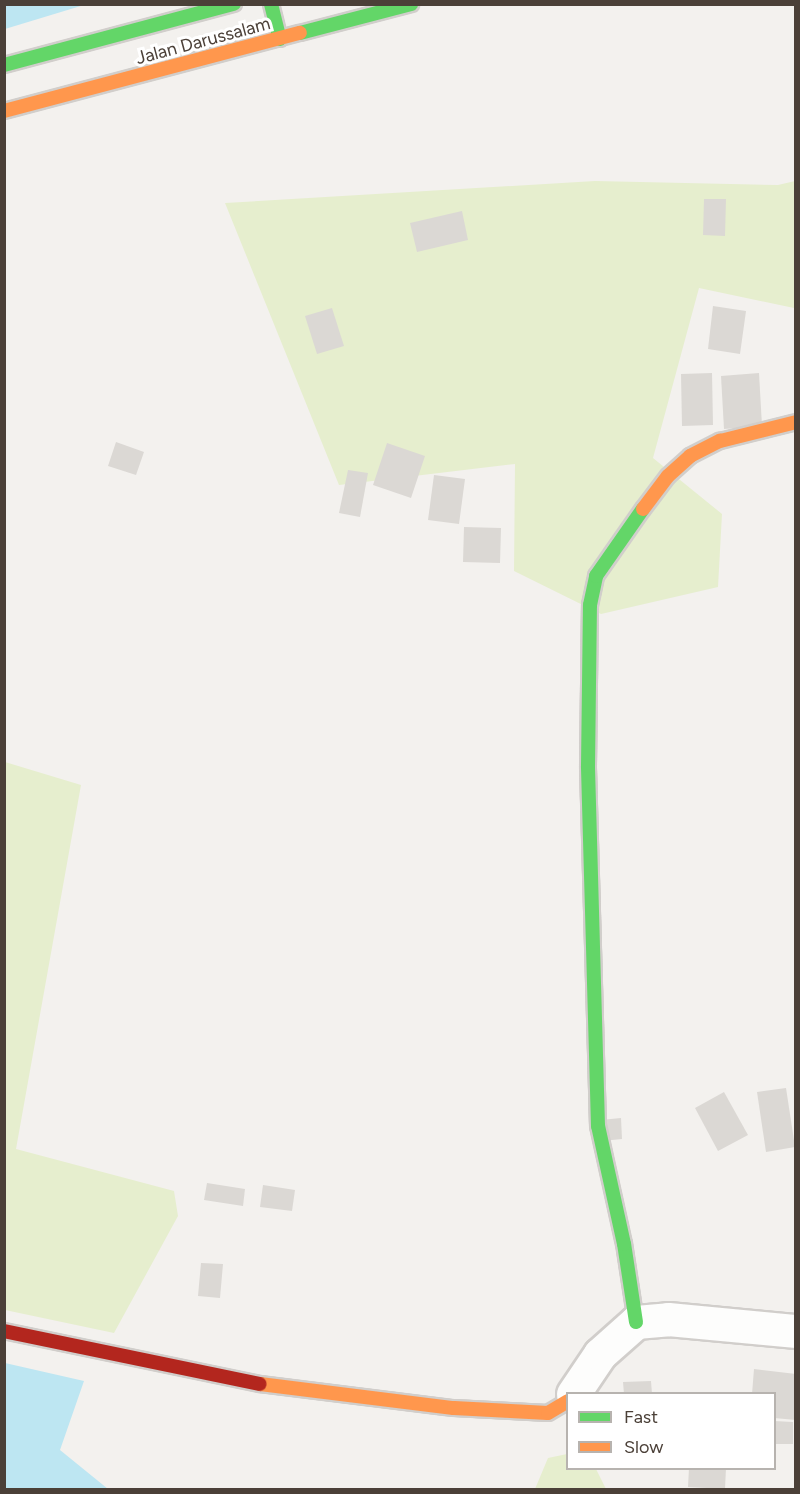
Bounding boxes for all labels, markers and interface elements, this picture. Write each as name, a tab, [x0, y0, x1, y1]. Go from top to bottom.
street label: Jalan Darussalam	[133, 13, 273, 69]
legend	[566, 1392, 776, 1470]
text: Fast	[624, 1406, 658, 1428]
text: Slow	[624, 1436, 663, 1458]

